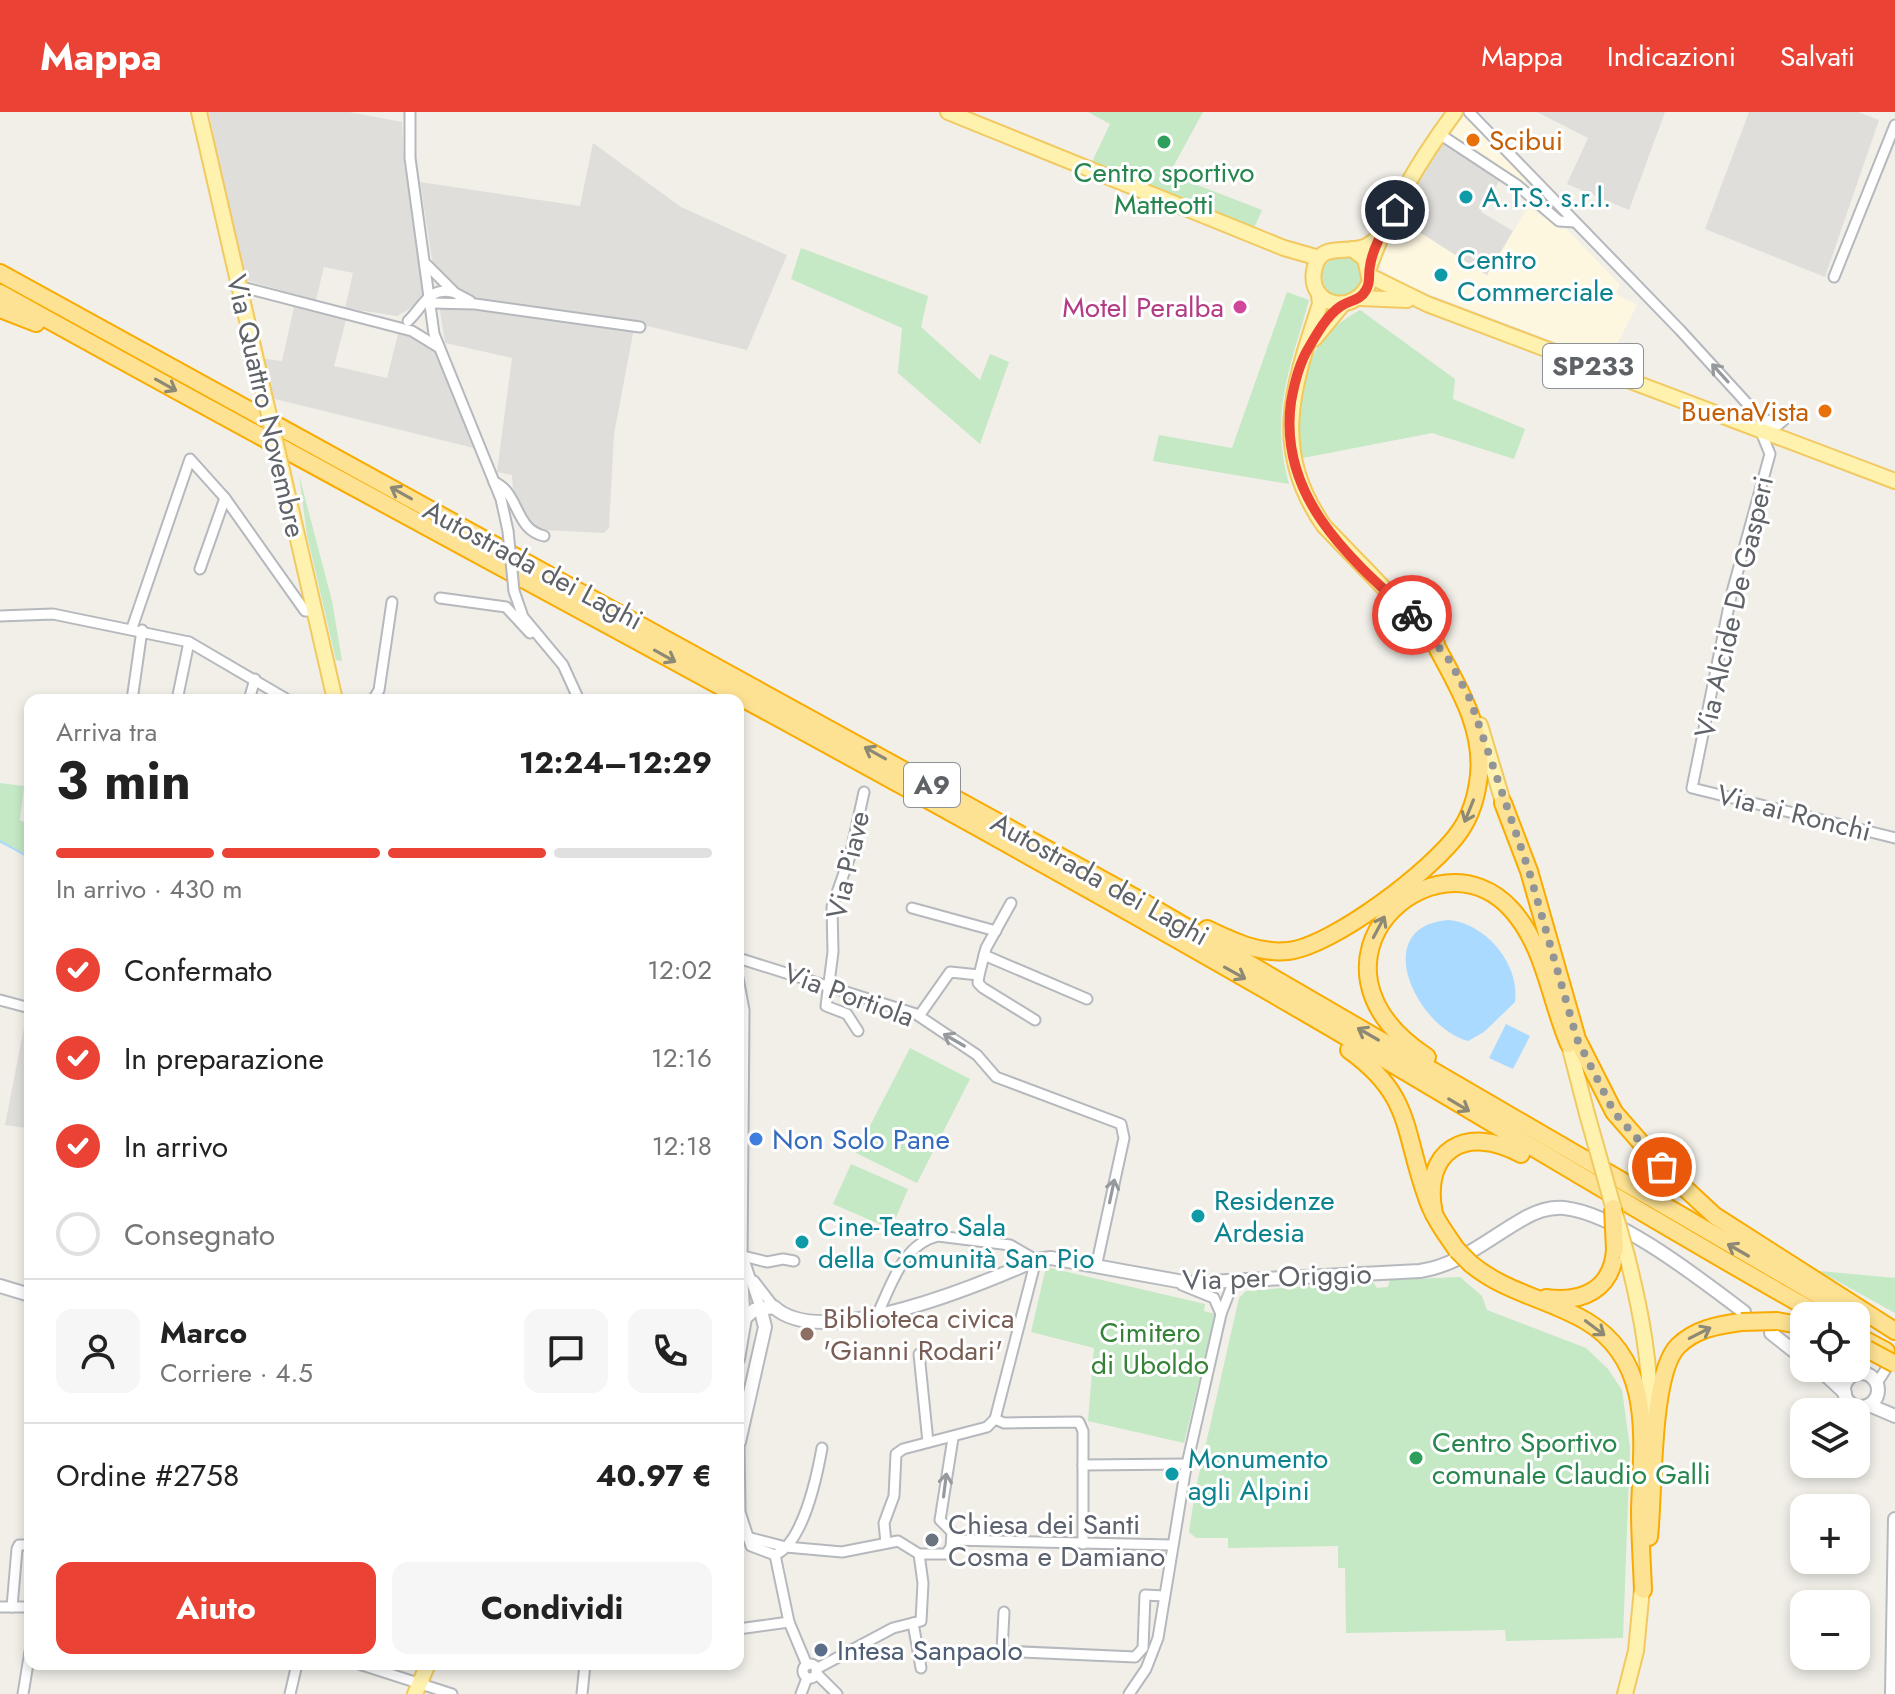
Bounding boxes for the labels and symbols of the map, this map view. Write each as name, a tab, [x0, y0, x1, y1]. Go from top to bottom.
place label: Scibui	[1489, 120, 1563, 161]
marker: Scibui	[1464, 131, 1482, 149]
marker: Centro sportivo Matteotti	[1155, 133, 1173, 151]
place label: Centro sportivo Matteotti	[1073, 152, 1255, 225]
pin	[1361, 176, 1429, 244]
place label: A.T.S. s.r.l.	[1482, 177, 1611, 218]
marker: A.T.S. s.r.l.	[1457, 188, 1475, 206]
place label: Centro Commerciale	[1457, 239, 1614, 312]
marker: Centro Commerciale	[1432, 266, 1450, 284]
street label: Via Quattro Novembre	[216, 271, 316, 541]
place label: Motel Peralba	[1062, 287, 1224, 328]
marker: Motel Peralba	[1231, 298, 1249, 316]
road number: SP233	[1543, 344, 1643, 388]
one-way arrow	[1711, 363, 1730, 383]
one-way arrow	[154, 377, 178, 393]
place label: BuenaVista	[1681, 391, 1809, 432]
marker: BuenaVista	[1816, 402, 1834, 420]
street label: Via Alcide De Gasperi	[1684, 472, 1784, 742]
one-way arrow	[390, 485, 413, 501]
street label: Autostrada dei Laghi	[416, 490, 650, 640]
courier	[1372, 575, 1452, 655]
one-way arrow	[653, 648, 676, 664]
one-way arrow	[863, 745, 887, 760]
road number: A9	[904, 763, 960, 807]
street label: Via ai Ronchi	[1712, 774, 1876, 852]
one-way arrow	[1461, 798, 1476, 823]
street label: Autostrada dei Laghi	[984, 802, 1216, 956]
street label: Via Piave	[816, 807, 880, 923]
one-way arrow	[1372, 916, 1388, 939]
street label: Via Portiola	[778, 952, 920, 1038]
one-way arrow	[1223, 965, 1246, 981]
one-way arrow	[1357, 1026, 1380, 1042]
one-way arrow	[943, 1032, 966, 1048]
one-way arrow	[1447, 1098, 1470, 1114]
place label: Non Solo Pane	[772, 1119, 950, 1160]
marker: Non Solo Pane	[747, 1130, 765, 1148]
pin	[1628, 1133, 1696, 1201]
one-way arrow	[1105, 1179, 1120, 1204]
place label: Residenze Ardesia	[1214, 1180, 1335, 1253]
place label: Cine-Teatro Sala della Comunità San Pio	[818, 1206, 1095, 1279]
marker: Residenze Ardesia	[1189, 1207, 1207, 1225]
marker: Cine-Teatro Sala della Comunità San Pio	[793, 1233, 811, 1251]
one-way arrow	[1727, 1242, 1750, 1258]
street label: Via per Origgio	[1182, 1253, 1372, 1301]
place label: Biblioteca civica 'Gianni Rodari'	[823, 1298, 1014, 1371]
park label: Cimitero di Uboldo	[1091, 1312, 1209, 1385]
one-way arrow	[1584, 1320, 1605, 1337]
marker: Biblioteca civica 'Gianni Rodari'	[798, 1325, 816, 1343]
one-way arrow	[1687, 1325, 1711, 1341]
place label: Centro Sportivo comunale Claudio Galli	[1432, 1422, 1711, 1495]
place label: Monumento agli Alpini	[1188, 1438, 1328, 1511]
marker: Centro Sportivo comunale Claudio Galli	[1407, 1449, 1425, 1467]
marker: Monumento agli Alpini	[1163, 1465, 1181, 1483]
one-way arrow	[938, 1473, 953, 1499]
place label: Chiesa dei Santi Cosma e Damiano	[948, 1504, 1165, 1577]
marker: Chiesa dei Santi Cosma e Damiano	[923, 1531, 941, 1549]
place label: Intesa Sanpaolo	[837, 1630, 1023, 1671]
marker: Intesa Sanpaolo	[812, 1641, 830, 1659]

